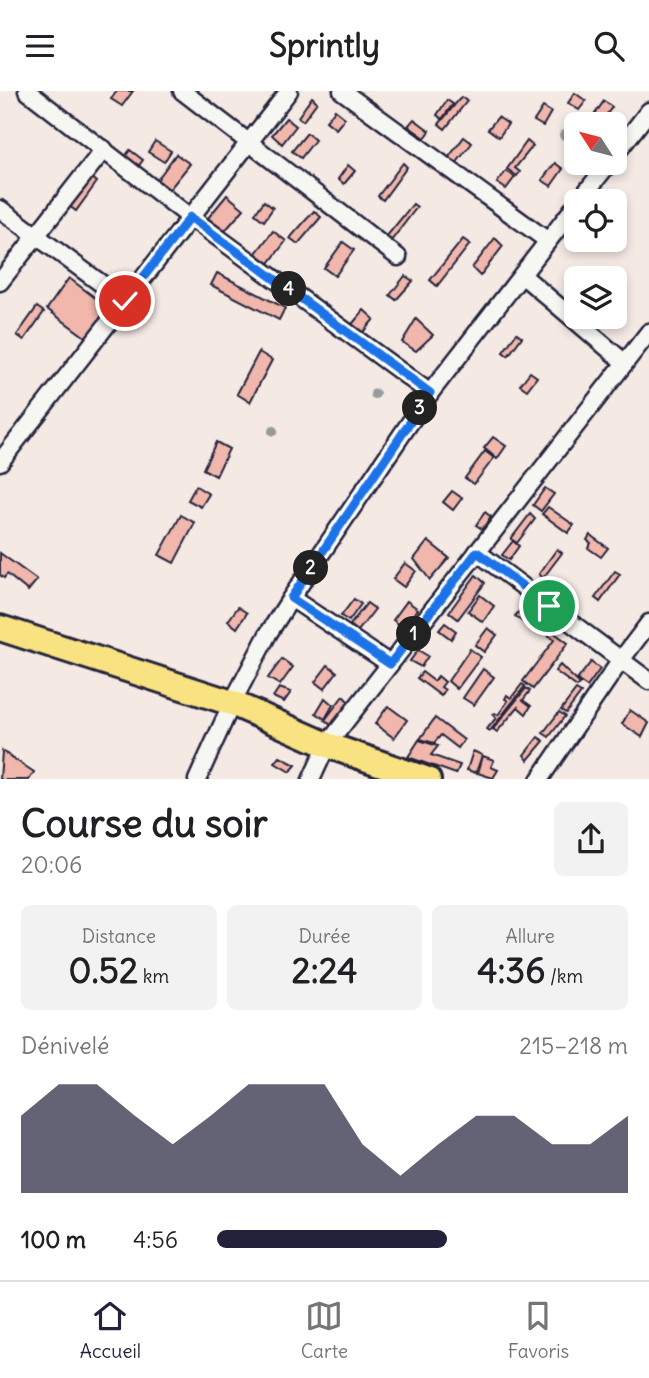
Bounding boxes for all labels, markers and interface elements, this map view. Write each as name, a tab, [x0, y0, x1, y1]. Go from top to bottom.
text: Sprintly	[269, 25, 380, 66]
icon: menu	[21, 27, 59, 65]
icon: search	[590, 27, 628, 65]
north arrow	[564, 112, 626, 175]
map controls	[564, 112, 627, 329]
button: locate	[564, 189, 627, 252]
button: layers	[564, 266, 627, 329]
pin	[95, 271, 155, 331]
pin: 4	[272, 271, 306, 307]
text: 4	[283, 276, 294, 300]
icon: check	[106, 282, 144, 320]
pin: 3	[402, 391, 438, 425]
text: 3	[414, 395, 425, 419]
pin: 2	[294, 551, 328, 585]
text: 2	[305, 555, 316, 579]
pin	[519, 576, 579, 636]
icon: arrive	[530, 587, 568, 625]
pin: 1	[396, 617, 432, 651]
text: 1	[410, 621, 417, 645]
text: Course du soir	[21, 800, 268, 847]
button: share	[554, 802, 628, 876]
text: 20:06	[21, 850, 82, 879]
text: Distance	[82, 924, 156, 948]
text: Durée	[298, 924, 351, 948]
text: Allure	[506, 924, 555, 948]
text: 0.52	[69, 948, 138, 992]
text: 2:24	[292, 948, 357, 992]
text: 4:36	[477, 948, 545, 992]
text: km	[138, 964, 169, 988]
text: /km	[545, 964, 583, 988]
text: Dénivelé	[21, 1031, 109, 1060]
text: 215–218 m	[519, 1031, 628, 1060]
text: 100 m	[21, 1225, 86, 1254]
text: 4:56	[133, 1225, 178, 1254]
tab: Accueil	[80, 1297, 141, 1363]
tab: Carte	[301, 1297, 348, 1363]
tab: Favoris	[508, 1297, 569, 1363]

